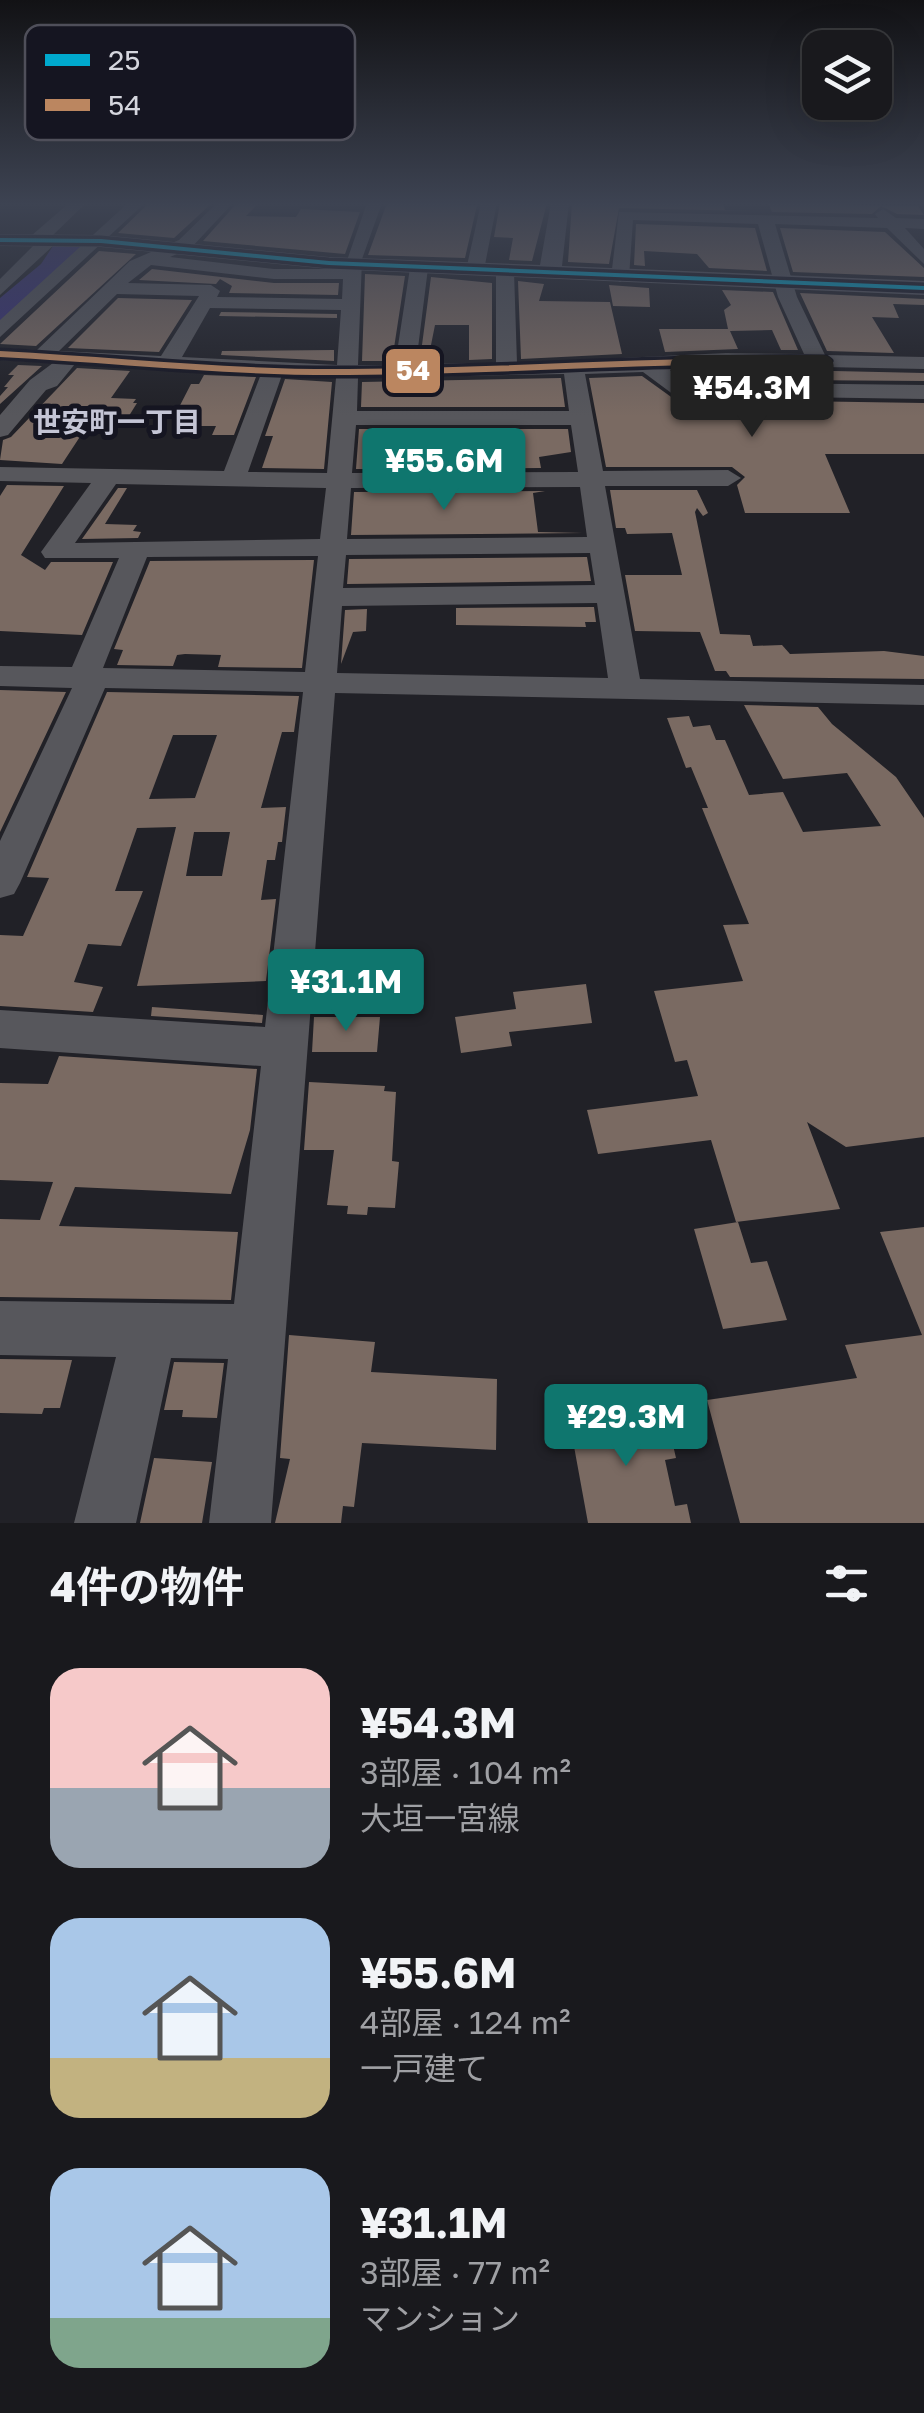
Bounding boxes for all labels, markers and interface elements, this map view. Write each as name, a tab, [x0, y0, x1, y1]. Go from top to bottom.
legend	[25, 25, 355, 140]
map controls	[802, 30, 892, 120]
button: layers	[802, 30, 892, 120]
text: 25	[108, 43, 140, 76]
text: 54	[108, 88, 141, 121]
line badge: 54	[384, 347, 442, 395]
text: 54	[396, 353, 430, 386]
pin: ¥54.3M	[671, 355, 833, 440]
text: ¥54.3M	[693, 368, 811, 406]
district label: 世安町一丁目	[33, 405, 201, 438]
pin: ¥55.6M	[363, 428, 525, 513]
text: ¥55.6M	[384, 441, 504, 479]
pin: ¥31.1M	[265, 949, 427, 1034]
text: ¥31.1M	[290, 962, 402, 1000]
pin: ¥29.3M	[545, 1384, 707, 1469]
text: ¥29.3M	[566, 1397, 686, 1435]
icon: filters	[819, 1556, 874, 1611]
text: 4件の物件	[50, 1561, 244, 1611]
text: ¥54.3M	[360, 1697, 516, 1747]
icon: home	[130, 1708, 250, 1828]
text: 3部屋 · 104 m²	[360, 1753, 571, 1791]
text: 大垣一宮線	[360, 1799, 520, 1837]
text: ¥55.6M	[360, 1947, 516, 1997]
icon: home	[130, 1958, 250, 2078]
text: 4部屋 · 124 m²	[360, 2003, 571, 2041]
text: 一戸建て	[360, 2049, 488, 2087]
text: ¥31.1M	[360, 2197, 507, 2247]
icon: home	[130, 2208, 250, 2328]
text: 3部屋 · 77 m²	[360, 2253, 550, 2291]
text: マンション	[360, 2299, 520, 2337]

